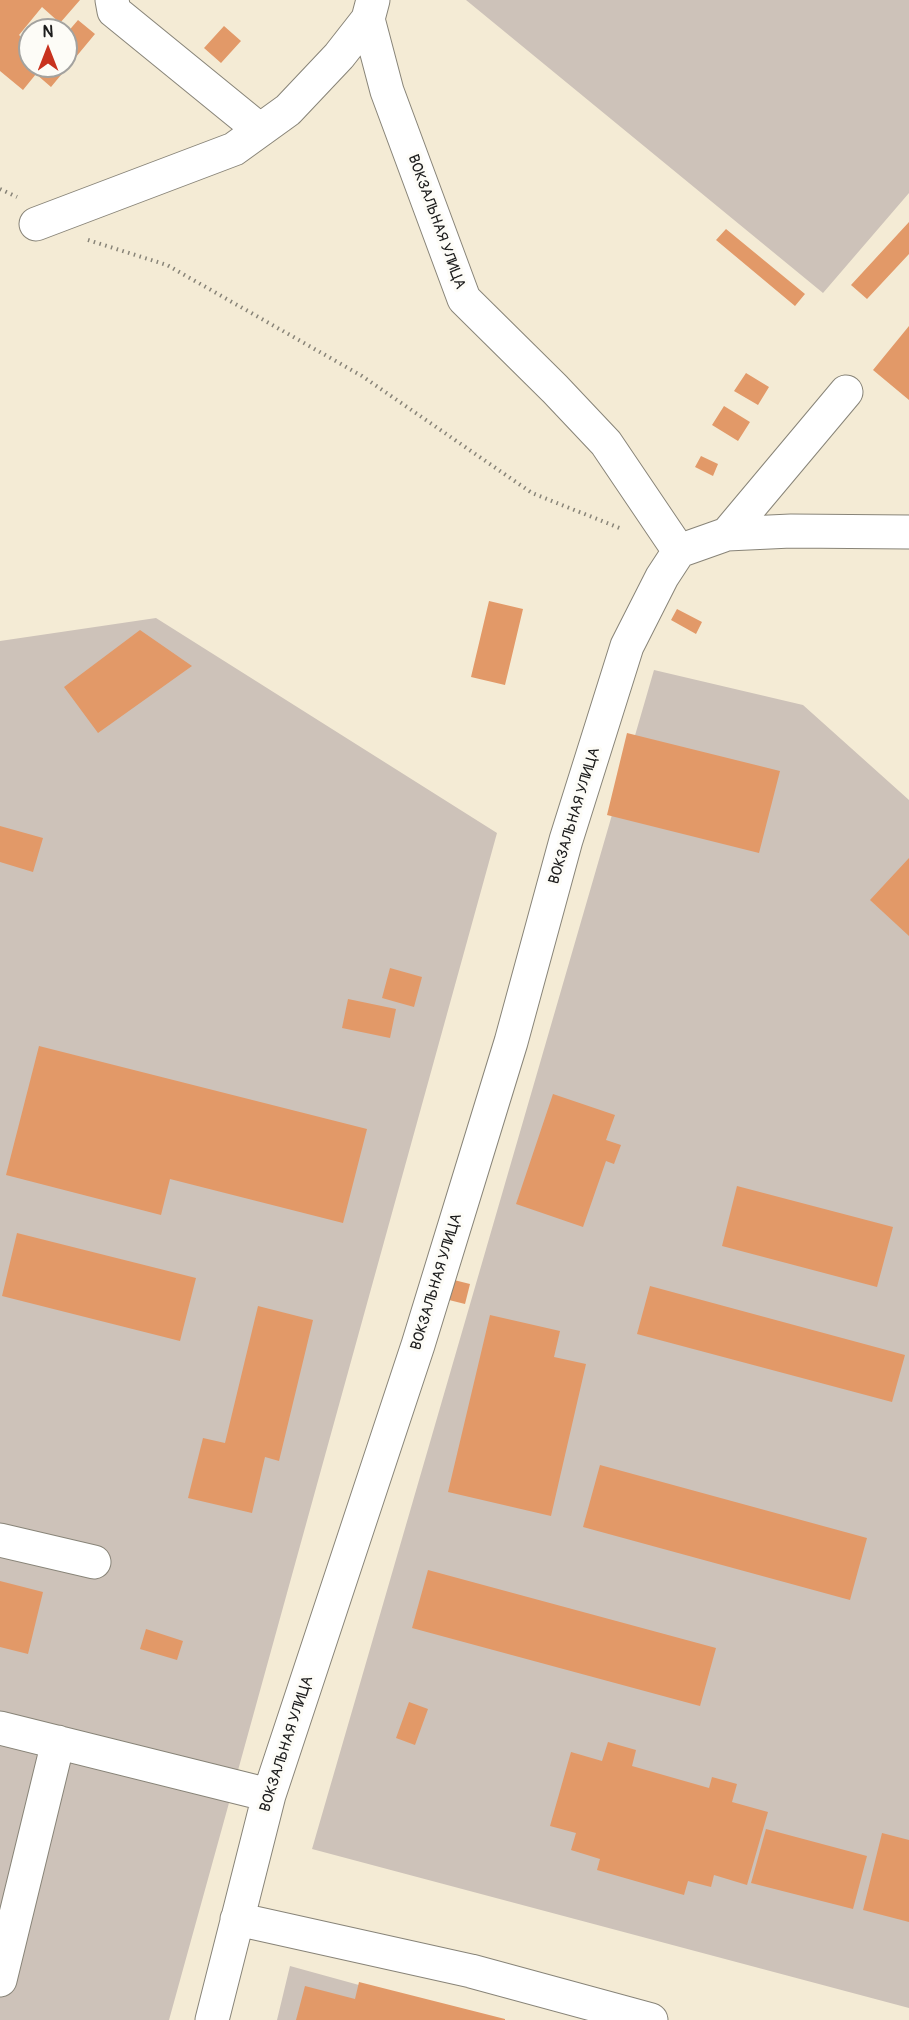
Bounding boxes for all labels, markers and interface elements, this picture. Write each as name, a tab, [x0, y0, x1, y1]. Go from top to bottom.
north arrow	[18, 18, 78, 78]
text: N	[43, 22, 53, 42]
street label: ВОКЗАЛЬНАЯ УЛИЦА	[403, 152, 469, 292]
street label: ВОКЗАЛЬНАЯ УЛИЦА	[546, 746, 604, 886]
street label: ВОКЗАЛЬНАЯ УЛИЦА	[408, 1212, 466, 1352]
street label: ВОКЗАЛЬНАЯ УЛИЦА	[257, 1674, 317, 1814]

